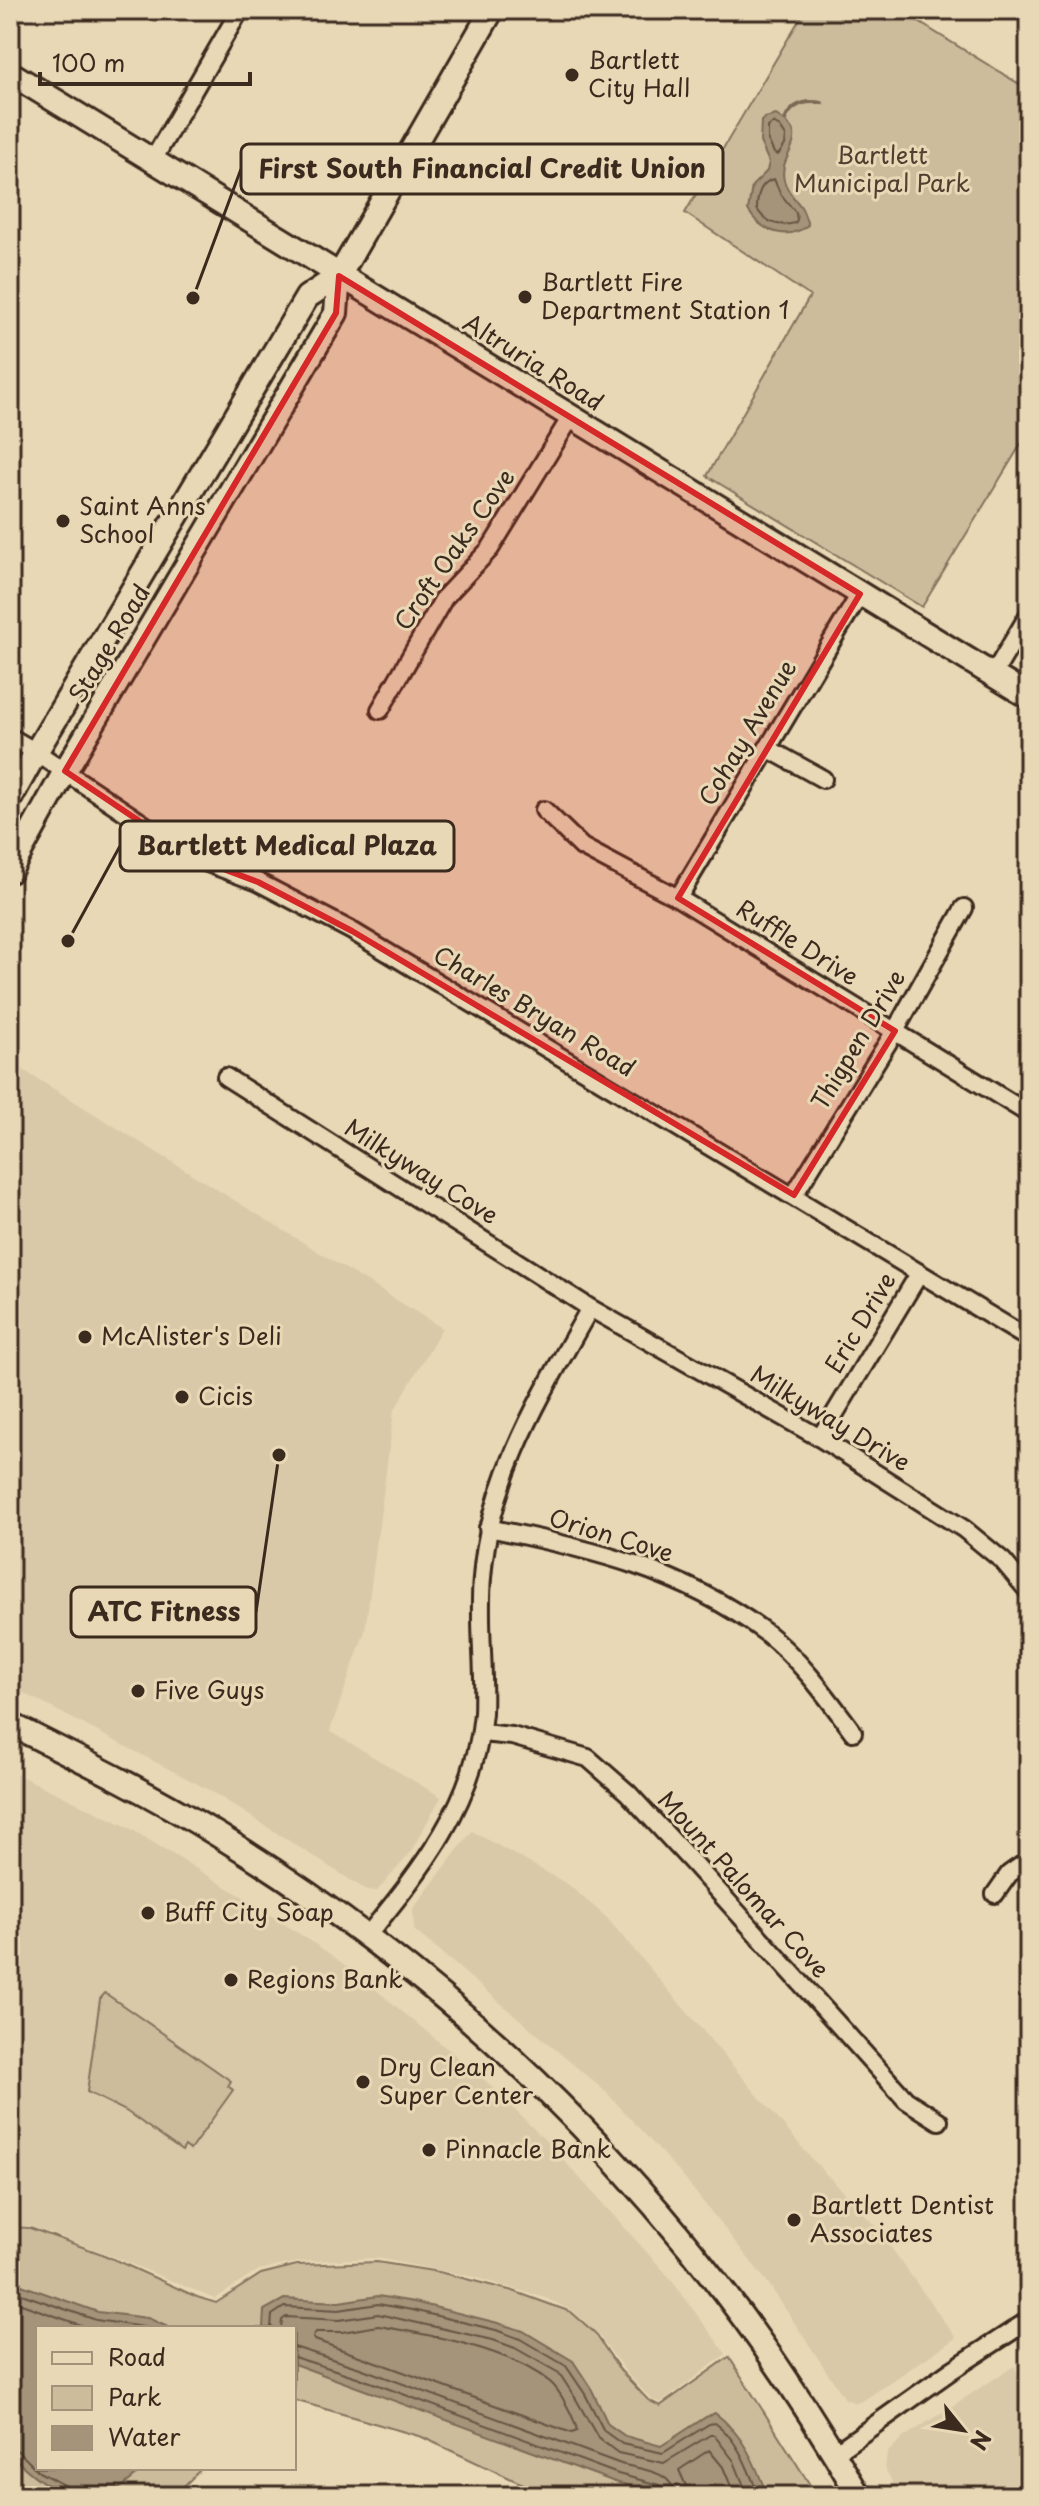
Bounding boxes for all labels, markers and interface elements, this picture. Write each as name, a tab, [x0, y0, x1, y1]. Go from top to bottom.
scale bar	[40, 36, 250, 86]
place label: Bartlett City Hall	[588, 41, 690, 105]
text: 100 m	[52, 44, 125, 80]
marker: Bartlett City Hall	[563, 66, 581, 84]
park label: Bartlett Municipal Park	[794, 136, 970, 200]
callout: First South Financial Credit Union	[241, 144, 723, 194]
text: First South Financial Credit Union	[258, 148, 706, 187]
place label: Bartlett Fire Department Station 1	[541, 263, 789, 327]
marker: Bartlett Fire Department Station 1	[516, 288, 534, 306]
street label: Altruria Road	[457, 304, 611, 419]
street label: Croft Oaks Cove	[384, 461, 523, 637]
place label: Saint Anns School	[79, 487, 206, 551]
marker: Saint Anns School	[54, 512, 72, 530]
street label: Stage Road	[59, 577, 158, 709]
street label: Cohay Avenue	[688, 652, 804, 812]
callout: Bartlett Medical Plaza	[120, 821, 454, 871]
text: Bartlett Medical Plaza	[137, 825, 437, 864]
street label: Ruffle Drive	[730, 889, 866, 993]
street label: Charles Bryan Road	[427, 936, 643, 1085]
street label: Thigpen Drive	[801, 962, 913, 1116]
street label: Milkyway Cove	[338, 1109, 506, 1232]
street label: Eric Drive	[815, 1265, 904, 1379]
place label: McAlister's Deli	[101, 1317, 282, 1353]
marker: McAlister's Deli	[76, 1328, 94, 1346]
street label: Milkyway Drive	[744, 1355, 918, 1479]
place label: Cicis	[198, 1377, 253, 1413]
marker: Cicis	[173, 1388, 191, 1406]
street label: Orion Cove	[545, 1498, 678, 1570]
callout: ATC Fitness	[71, 1587, 256, 1637]
text: ATC Fitness	[88, 1591, 240, 1630]
place label: Five Guys	[154, 1671, 264, 1707]
marker: Five Guys	[129, 1682, 147, 1700]
street label: Mount Palomar Cove	[650, 1782, 839, 1985]
place label: Buff City Soap	[164, 1893, 334, 1929]
marker: Buff City Soap	[139, 1904, 157, 1922]
place label: Regions Bank	[247, 1960, 403, 1996]
marker: Regions Bank	[222, 1971, 240, 1989]
place label: Dry Clean Super Center	[379, 2048, 534, 2112]
marker: Dry Clean Super Center	[354, 2073, 372, 2091]
place label: Pinnacle Bank	[445, 2130, 611, 2166]
marker: Pinnacle Bank	[420, 2141, 438, 2159]
place label: Bartlett Dentist Associates	[810, 2186, 994, 2250]
marker: Bartlett Dentist Associates	[785, 2211, 803, 2229]
legend	[36, 2326, 296, 2470]
text: Road	[108, 2338, 166, 2374]
text: Park	[108, 2378, 162, 2414]
north arrow	[923, 2390, 1003, 2470]
text: Water	[108, 2418, 181, 2454]
text: N	[963, 2425, 1000, 2457]

